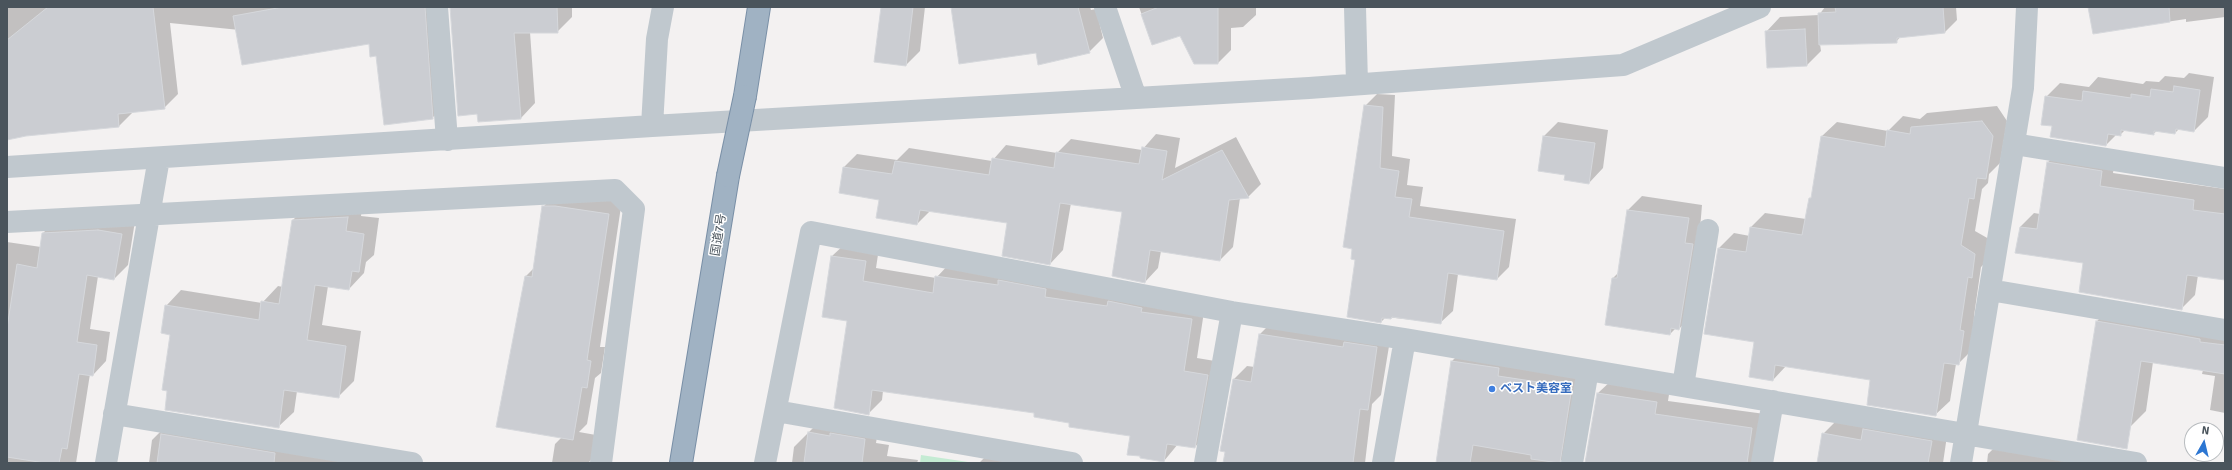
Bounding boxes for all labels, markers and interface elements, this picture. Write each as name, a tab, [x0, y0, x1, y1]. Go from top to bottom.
street label: 国道7号	[709, 213, 729, 257]
place label: ベスト美容室	[1500, 382, 1572, 396]
marker: ベスト美容室	[1487, 384, 1497, 394]
north arrow	[2184, 422, 2224, 462]
text: N	[2201, 424, 2210, 438]

